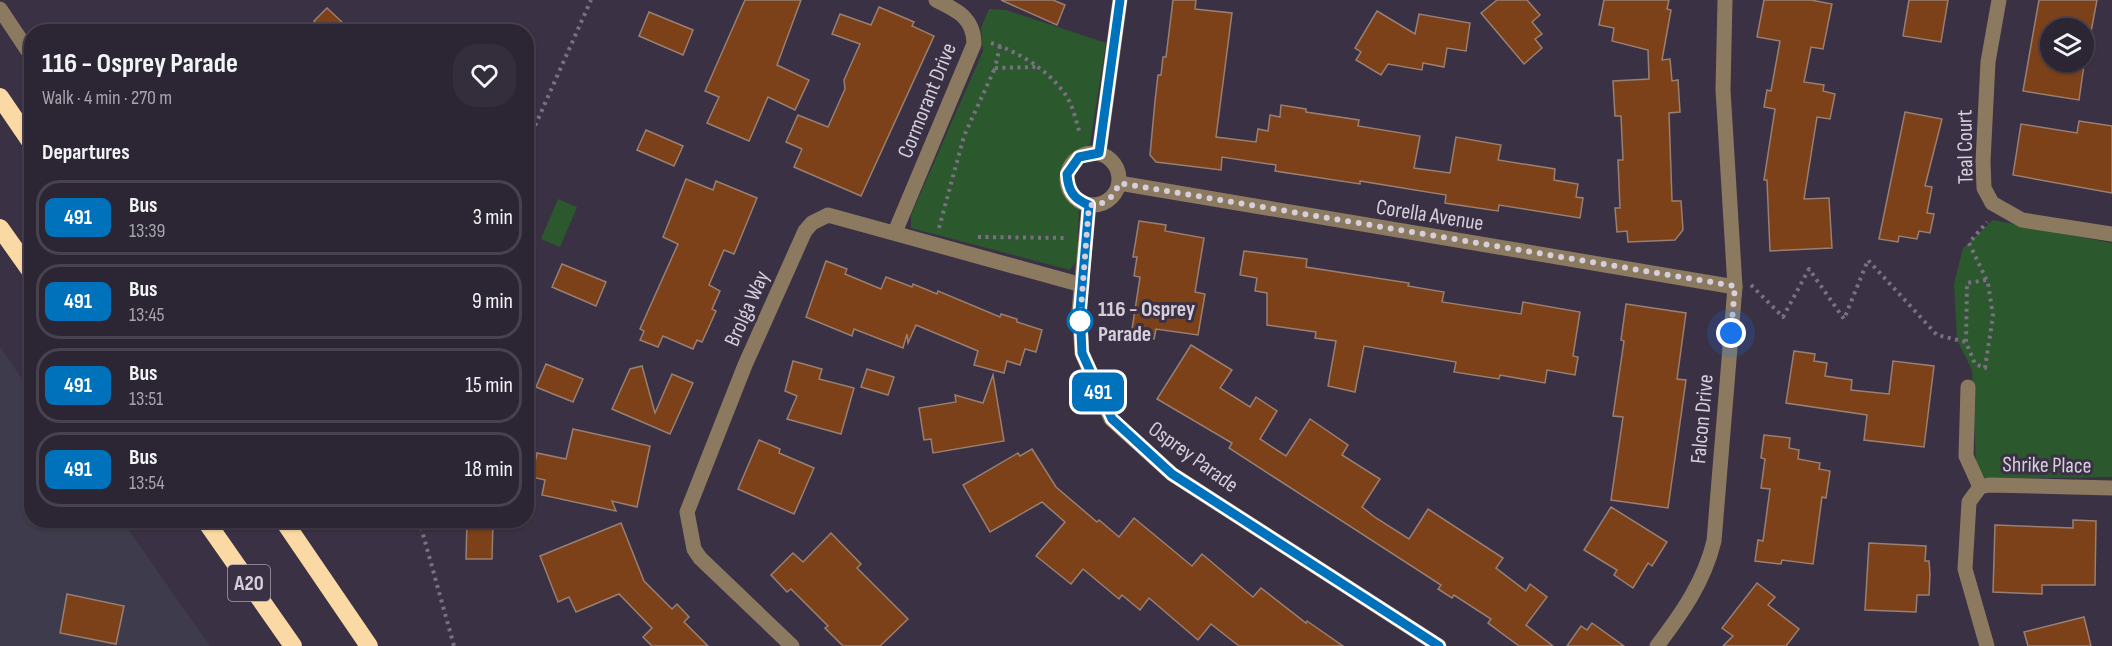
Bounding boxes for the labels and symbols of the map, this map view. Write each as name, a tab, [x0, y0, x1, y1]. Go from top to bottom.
street label: Cormorant Drive	[892, 39, 963, 162]
street label: Teal Court	[1951, 109, 1980, 184]
street label: Corella Avenue	[1374, 194, 1485, 237]
street label: Brolga Way	[719, 266, 776, 351]
place label: 116 - Osprey Parade	[1098, 296, 1195, 348]
marker: 116 - Osprey Parade	[1067, 308, 1093, 334]
your location	[1716, 318, 1746, 348]
line badge: 491	[1064, 372, 1132, 412]
street label: Falcon Drive	[1685, 373, 1720, 465]
street label: Osprey Parade	[1143, 416, 1243, 499]
street label: Shrike Place	[2002, 451, 2092, 480]
road number: A20	[228, 565, 270, 601]

